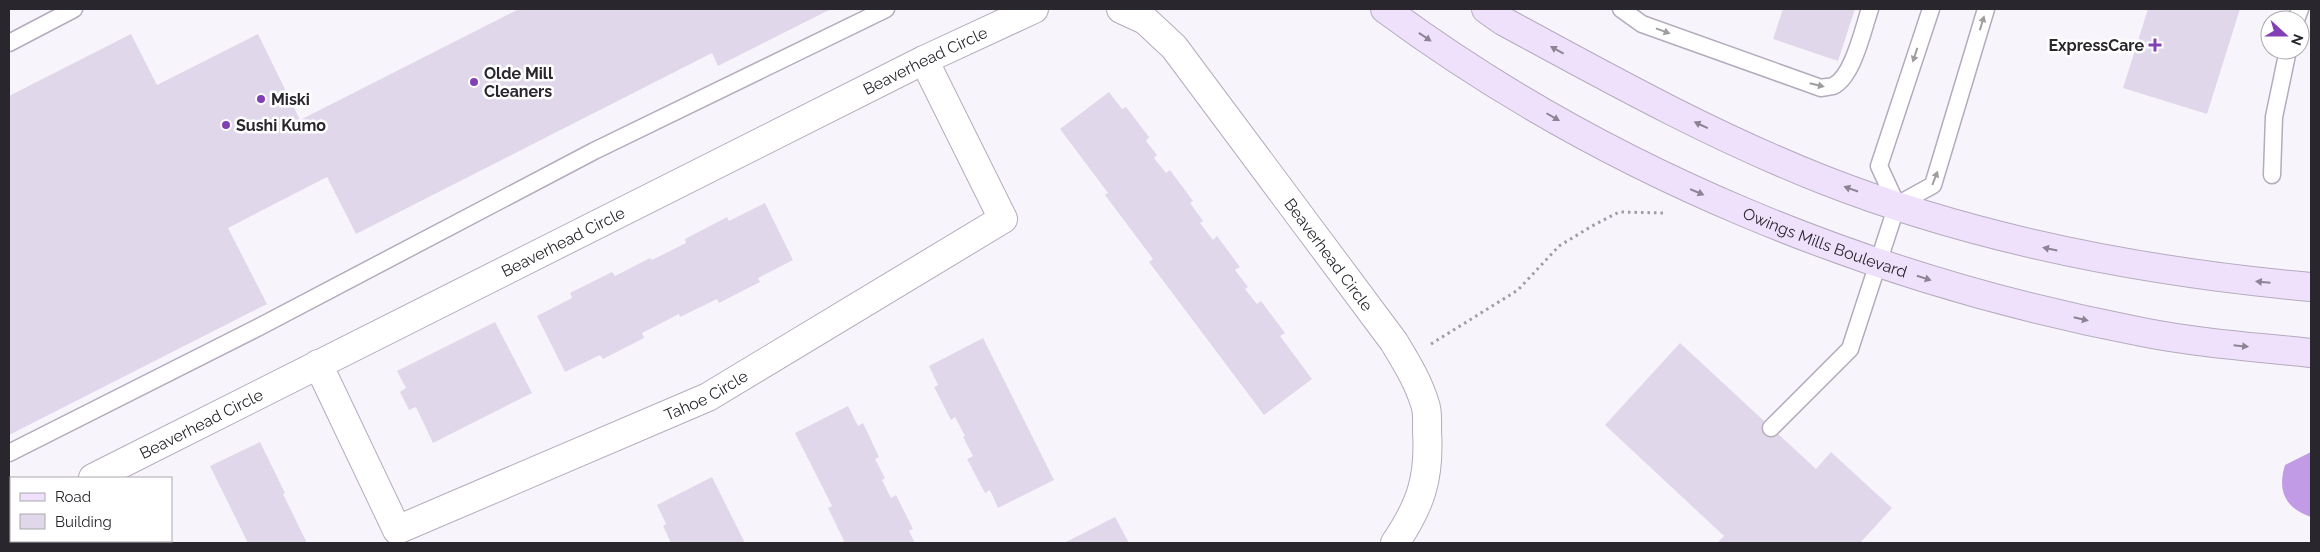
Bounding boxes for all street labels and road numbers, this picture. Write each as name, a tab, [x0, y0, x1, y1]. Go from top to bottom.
street label: Beaverhead Circle	[860, 23, 990, 99]
street label: Beaverhead Circle	[1281, 195, 1377, 315]
street label: Beaverhead Circle	[498, 203, 628, 281]
street label: Owings Mills Boulevard	[1740, 203, 1909, 281]
street label: Tahoe Circle	[661, 366, 751, 424]
street label: Beaverhead Circle	[136, 385, 266, 463]

